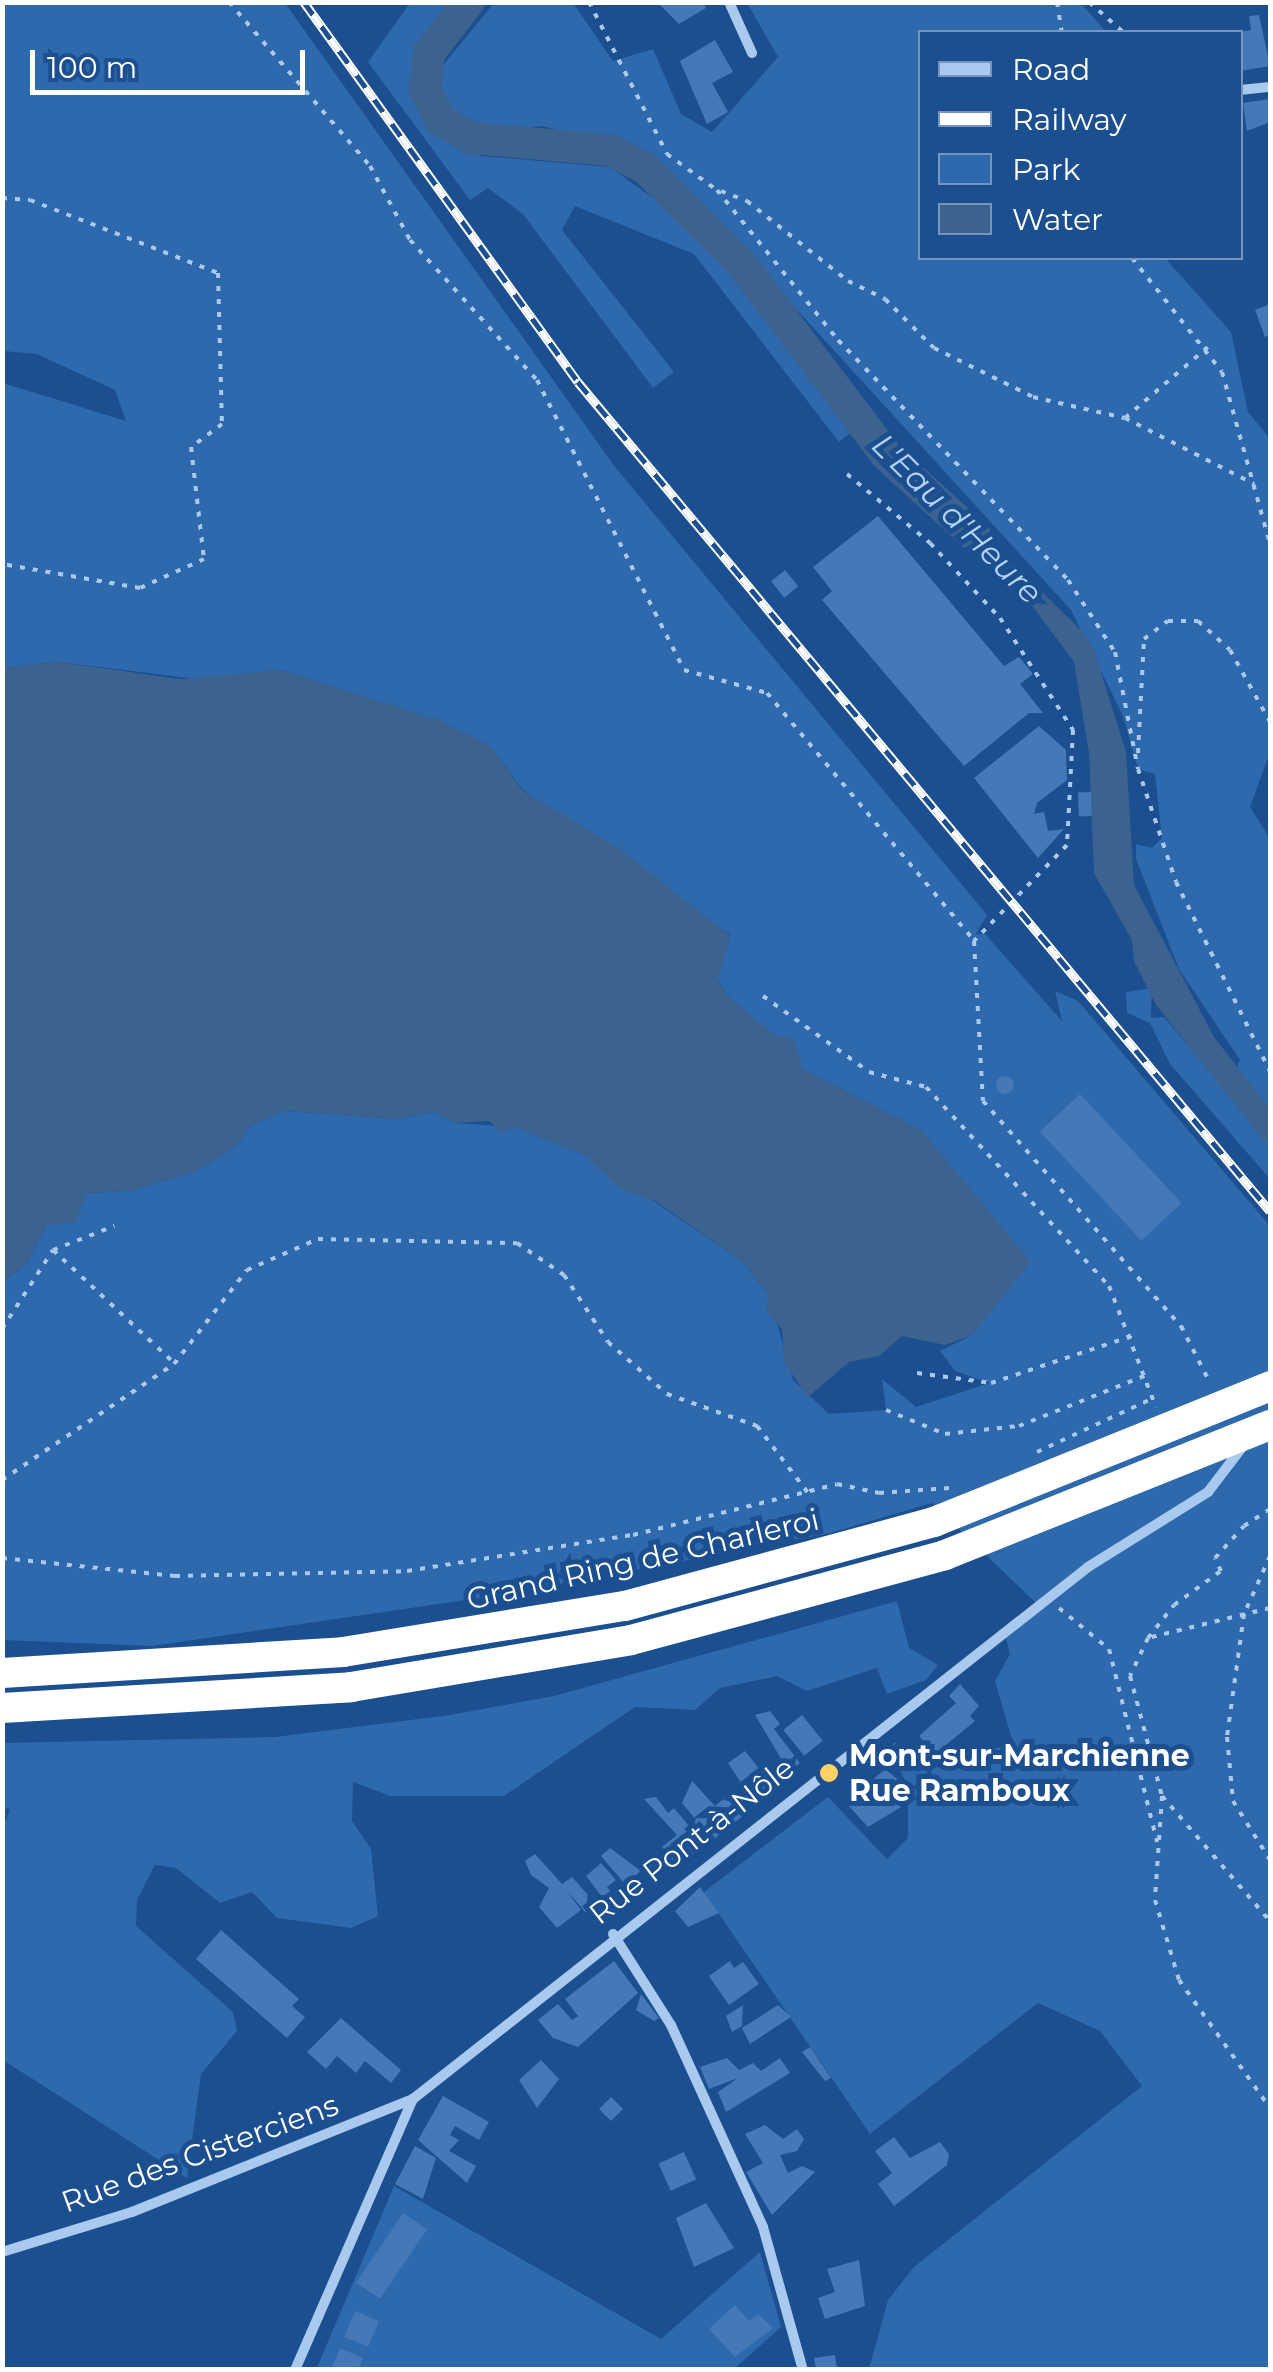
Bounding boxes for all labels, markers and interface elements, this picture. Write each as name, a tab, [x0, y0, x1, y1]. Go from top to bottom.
scale bar	[35, 30, 310, 92]
legend	[918, 30, 1243, 260]
text: 100 m	[47, 49, 137, 86]
text: Road	[1012, 51, 1090, 88]
text: Railway	[1012, 101, 1127, 138]
text: Park	[1012, 151, 1081, 188]
text: Water	[1012, 201, 1103, 238]
water label: L'Eau d'Heure	[864, 426, 1050, 612]
street label: Grand Ring de Charleroi	[463, 1502, 823, 1618]
place label: Mont-sur-Marchienne Rue Ramboux	[849, 1738, 1190, 1808]
street label: Rue Pont-à-Nôle	[582, 1750, 802, 1932]
marker: Mont-sur-Marchienne Rue Ramboux	[818, 1762, 840, 1784]
street label: Rue des Cisterciens	[57, 2087, 343, 2221]

